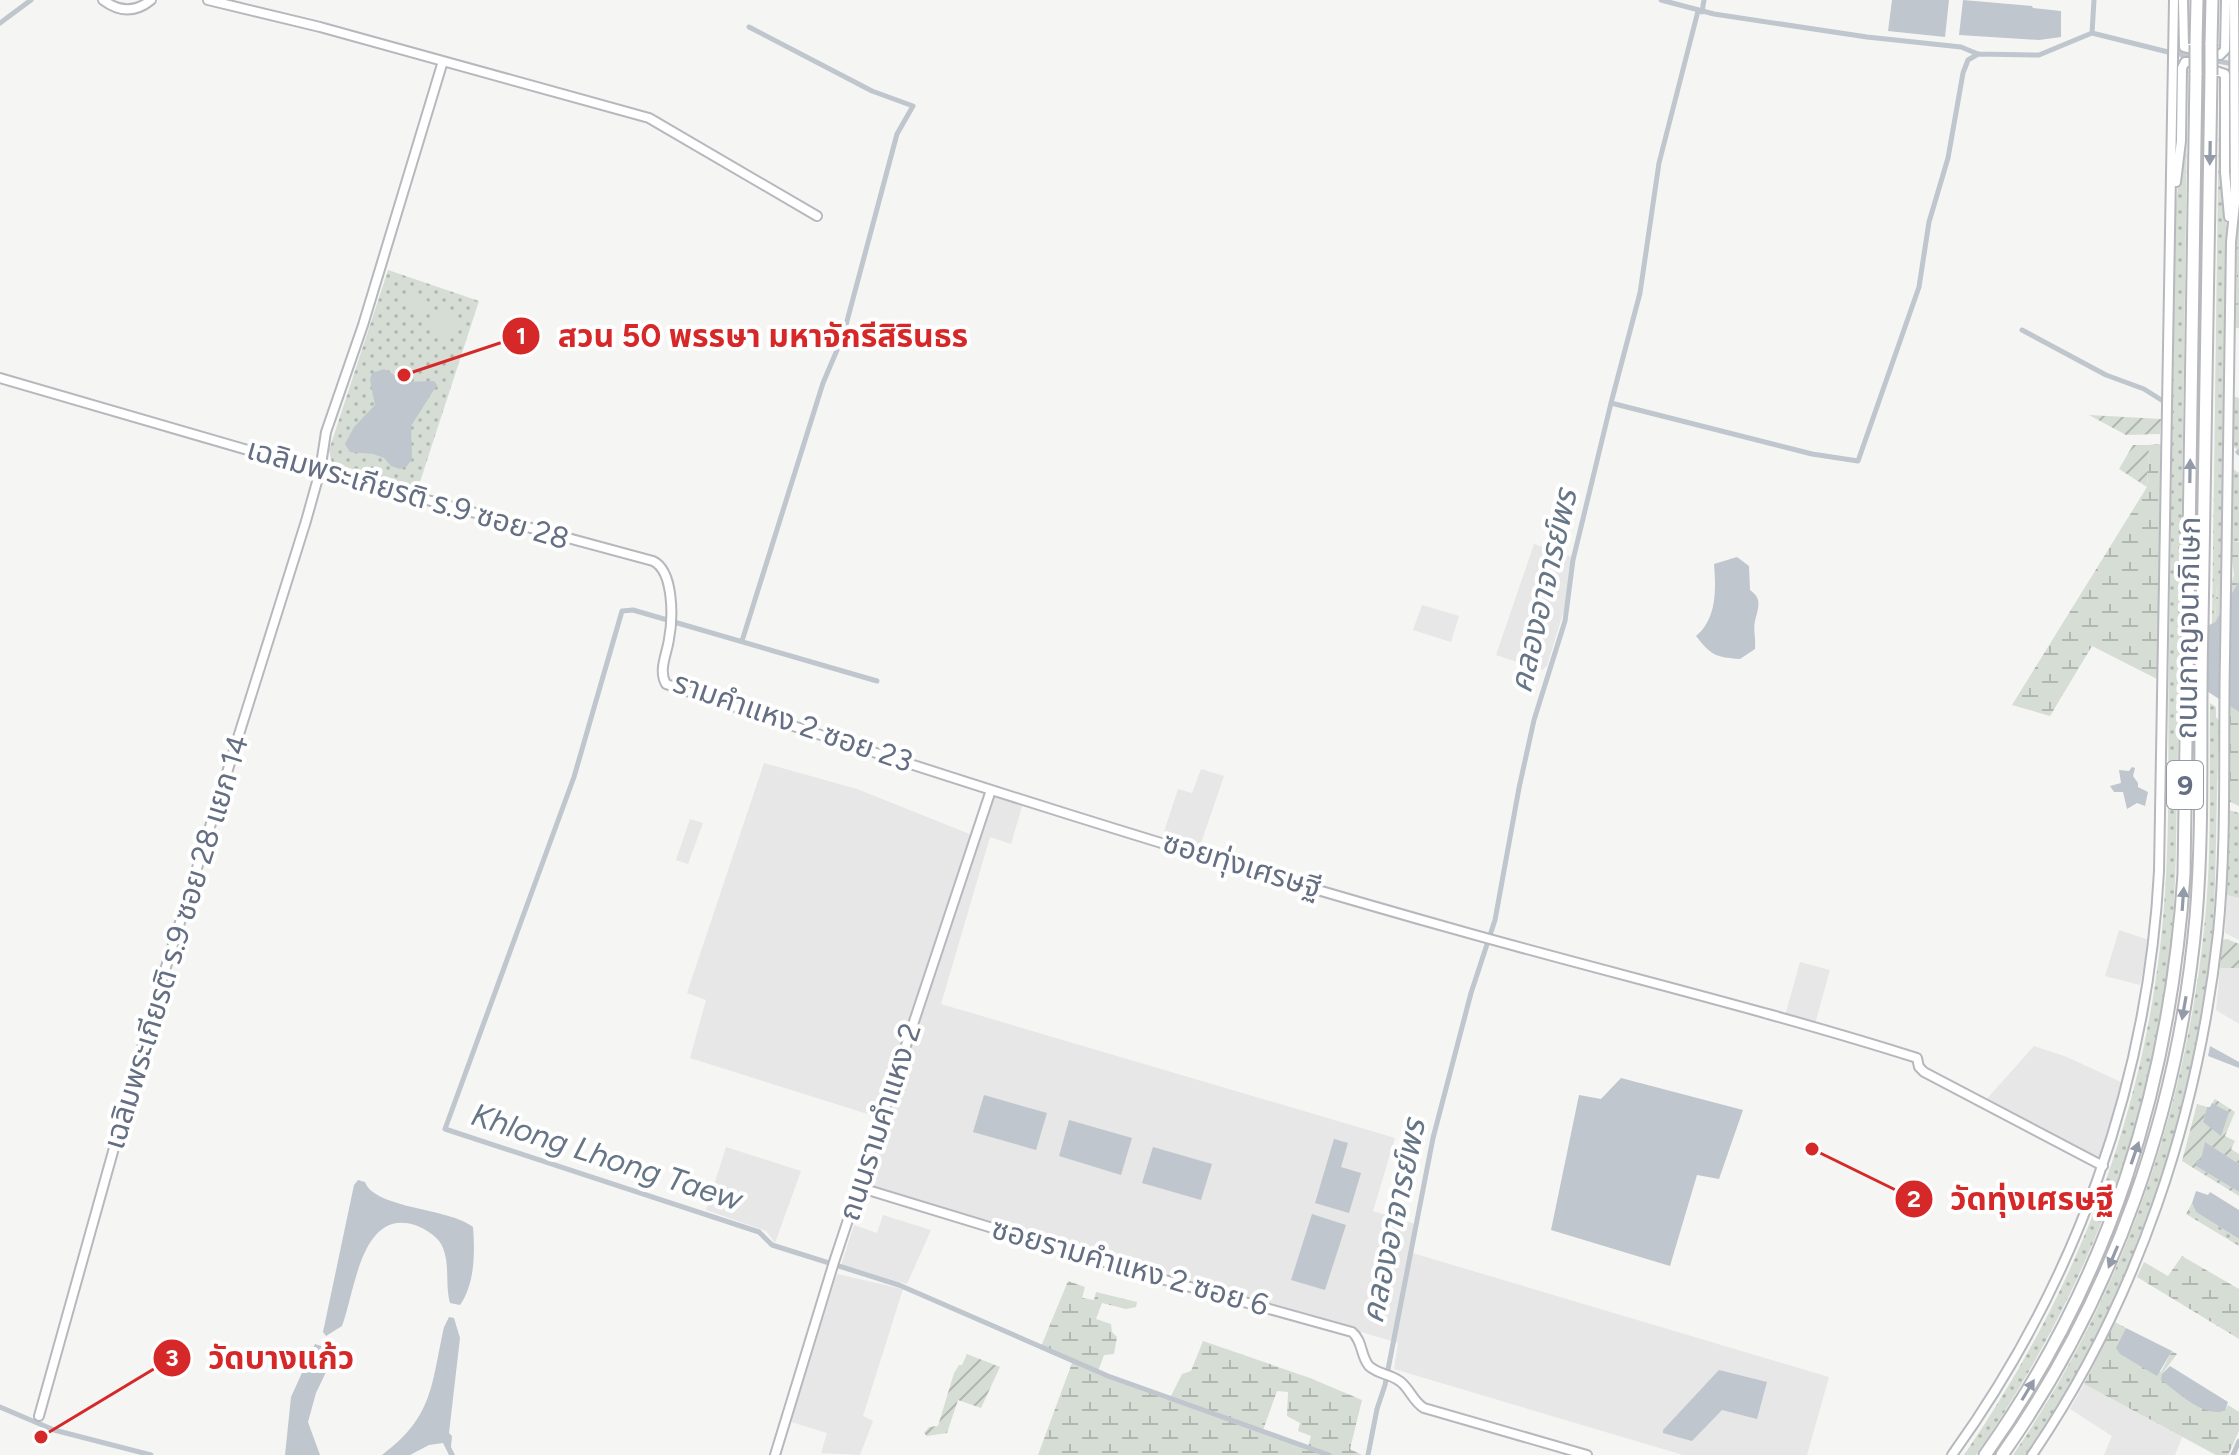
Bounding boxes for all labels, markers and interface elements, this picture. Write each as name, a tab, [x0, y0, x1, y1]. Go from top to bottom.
one-way arrow	[2204, 141, 2216, 166]
callout: สวน 50 พรรษา มหาจักรีสิรินธร	[501, 308, 984, 364]
text: สวน 50 พรรษา มหาจักรีสิรินธร	[558, 317, 968, 355]
text: 1	[516, 321, 526, 350]
street label: เฉลิมพระเกียรติ ร.9 ซอย 28	[243, 430, 573, 557]
one-way arrow	[2184, 458, 2196, 483]
water label: คลองอาจารย์พร	[1501, 483, 1585, 696]
street label: ถนนกาญจนาภิเษก	[2167, 516, 2208, 740]
street label: รามคำแหง 2 ซอย 23	[669, 663, 918, 780]
street label: เฉลิมพระเกียรติ ร.9 ซอย 28 แยก 14	[95, 730, 256, 1153]
road number: 9	[2167, 761, 2203, 809]
street label: ซอยทุ่งเศรษฐี	[1158, 823, 1326, 906]
one-way arrow	[2177, 886, 2190, 911]
one-way arrow	[2178, 996, 2190, 1021]
street label: ถนนรามคำแหง 2	[830, 1018, 929, 1225]
water label: Khlong Lhong Taew	[467, 1095, 749, 1219]
water label: คลองอาจารย์พร	[1353, 1113, 1434, 1326]
one-way arrow	[2129, 1141, 2141, 1165]
callout: วัดทุ่งเศรษฐี	[1894, 1171, 2130, 1227]
text: วัดทุ่งเศรษฐี	[1950, 1180, 2114, 1218]
text: 2	[1907, 1184, 1921, 1213]
street label: ซอยรามคำแหง 2 ซอย 6	[988, 1209, 1273, 1324]
one-way arrow	[2107, 1245, 2120, 1269]
callout: วัดบางแก้ว	[152, 1330, 370, 1386]
text: วัดบางแก้ว	[208, 1339, 354, 1377]
text: 3	[165, 1343, 179, 1372]
one-way arrow	[2021, 1379, 2035, 1401]

